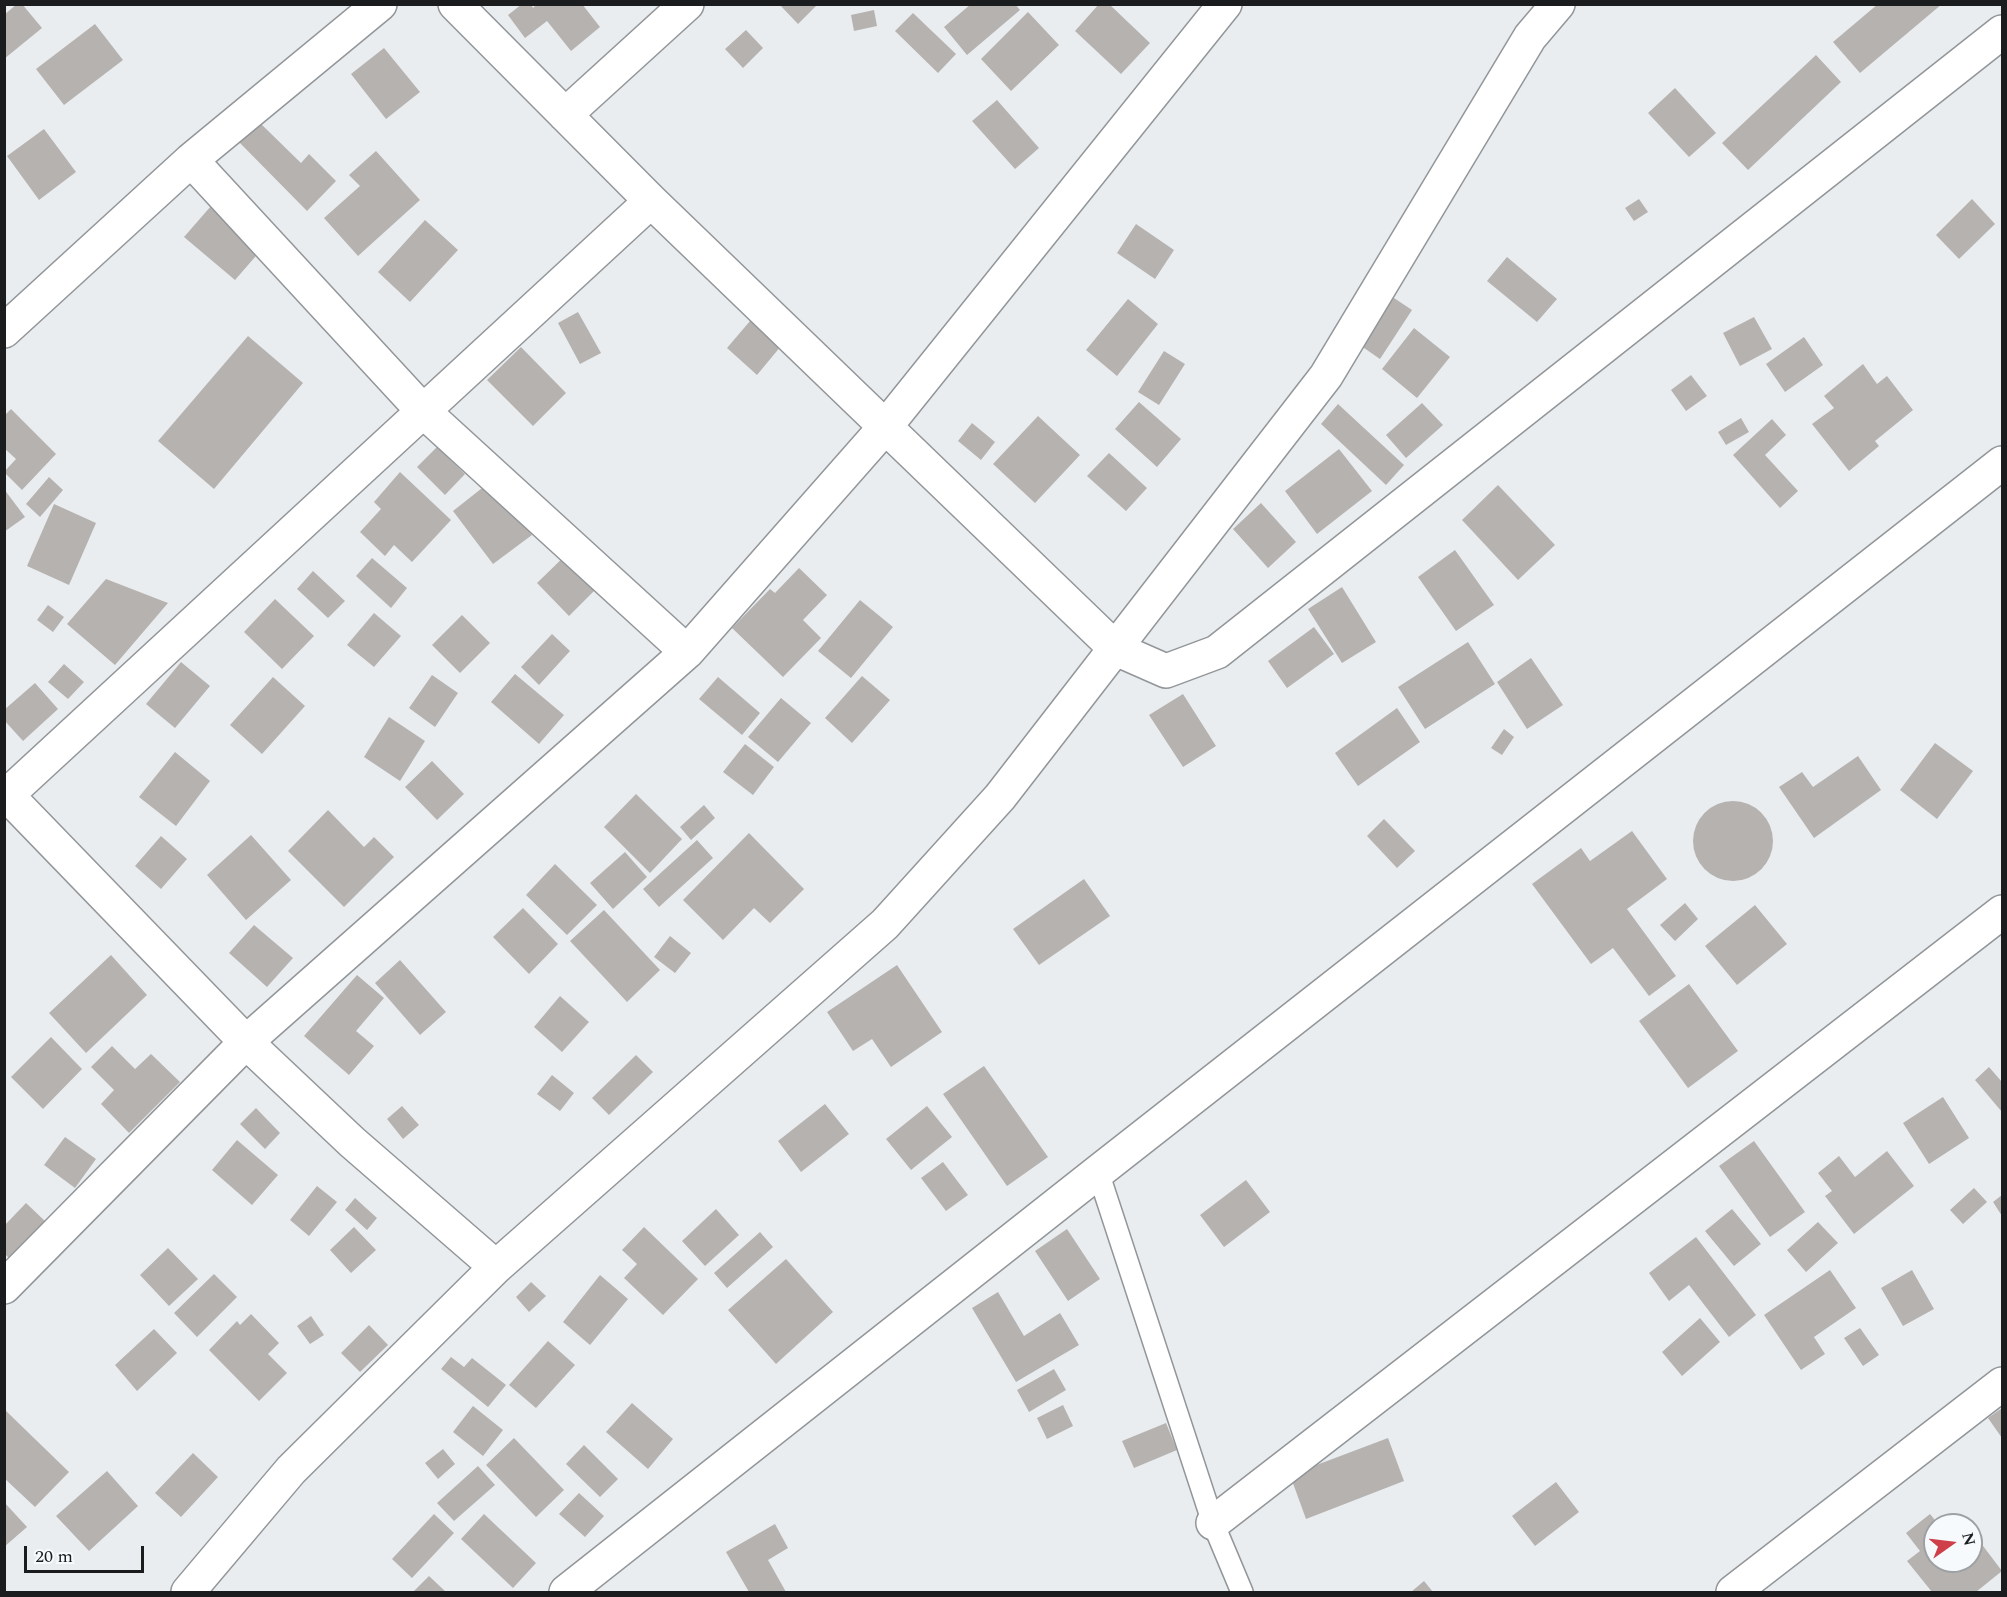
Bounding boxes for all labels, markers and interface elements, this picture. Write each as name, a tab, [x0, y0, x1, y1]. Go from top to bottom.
north arrow	[1923, 1513, 1983, 1573]
text: N	[1955, 1530, 1982, 1548]
scale bar	[27, 1534, 147, 1572]
text: 20 m	[35, 1543, 73, 1570]

